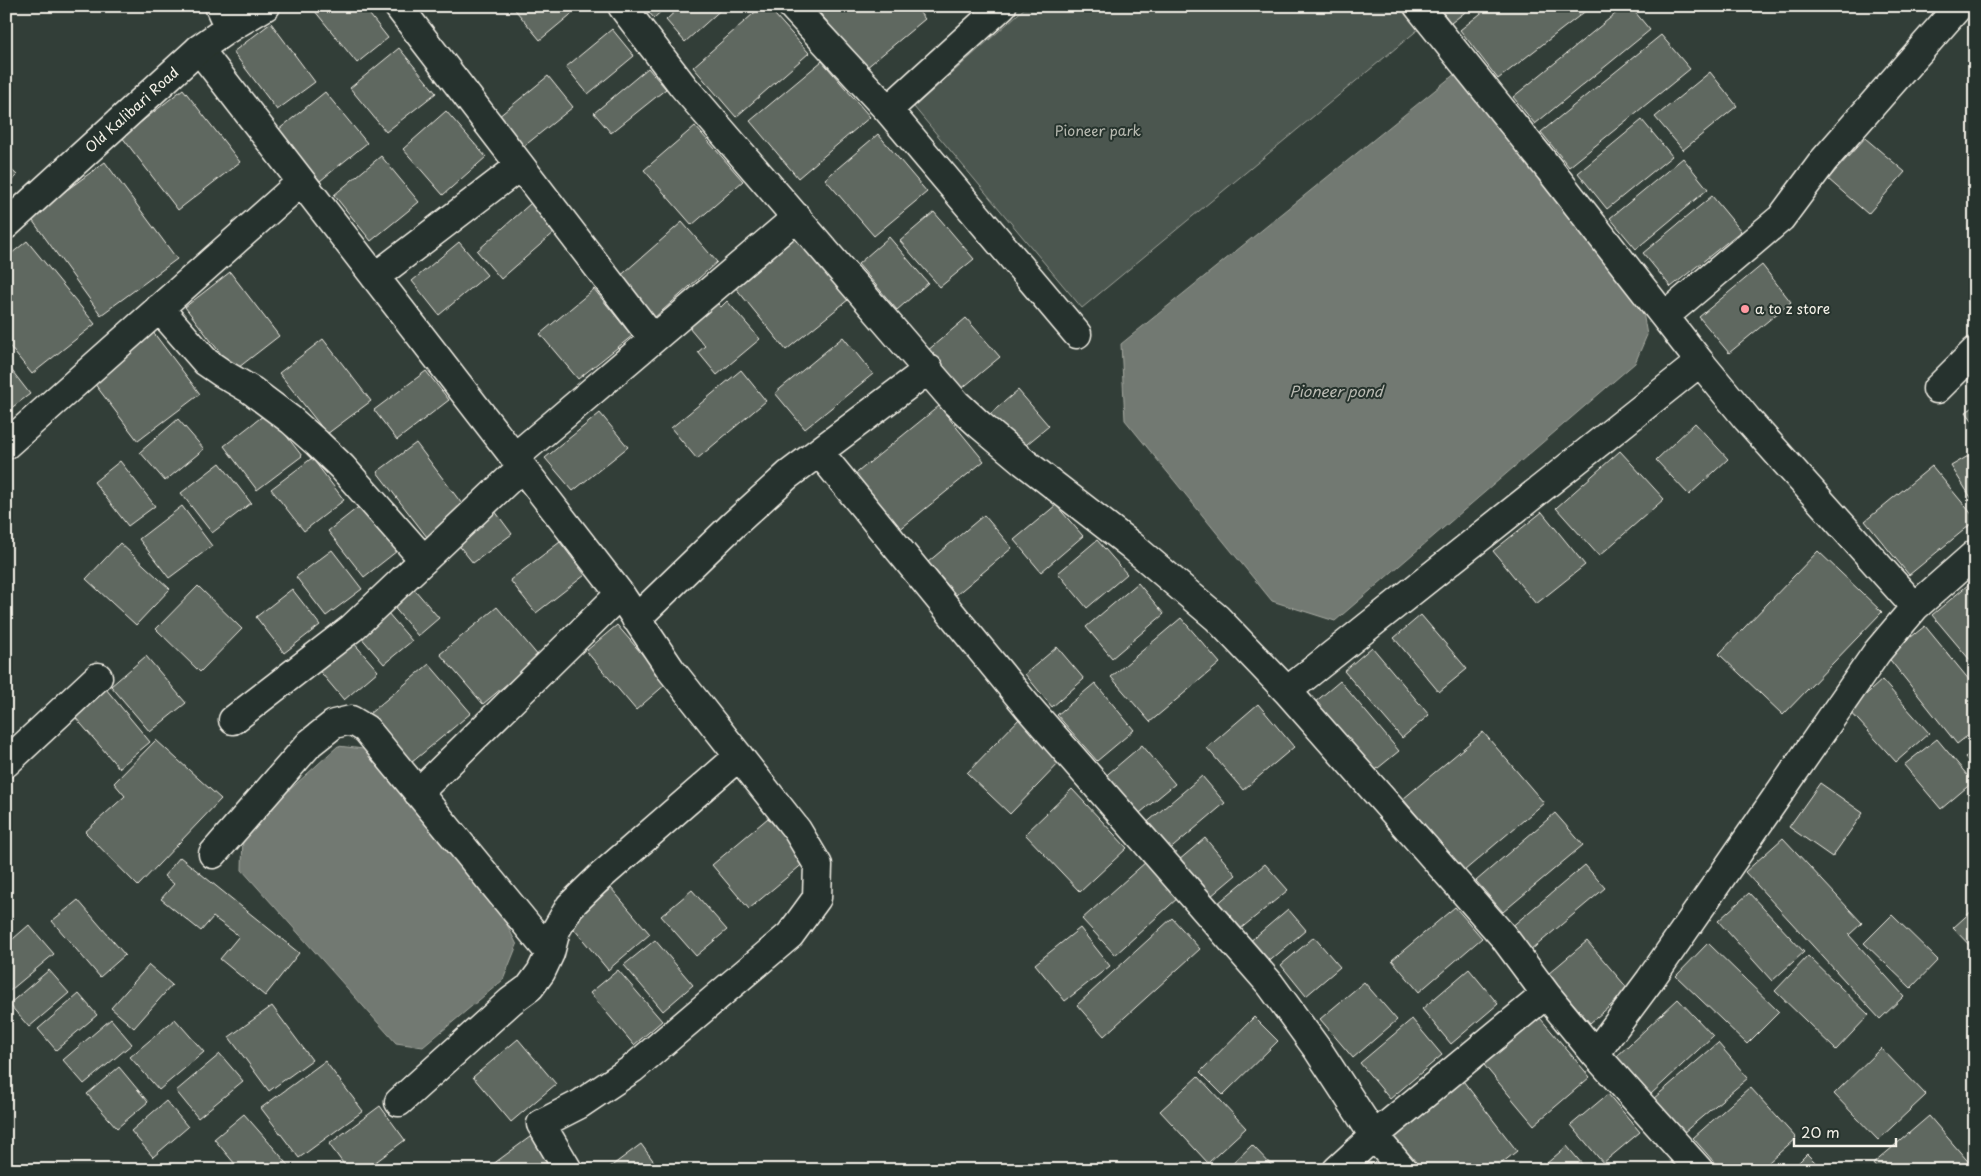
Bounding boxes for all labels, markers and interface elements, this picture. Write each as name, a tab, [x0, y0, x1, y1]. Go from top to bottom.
street label: Old Kalibari Road	[80, 62, 183, 157]
park label: Pioneer park	[1055, 120, 1142, 141]
place label: a to z store	[1755, 298, 1830, 319]
marker: a to z store	[1739, 303, 1751, 315]
water label: Pioneer pond	[1289, 379, 1385, 402]
scale bar	[1794, 1116, 1896, 1148]
text: 20 m	[1801, 1120, 1840, 1143]

